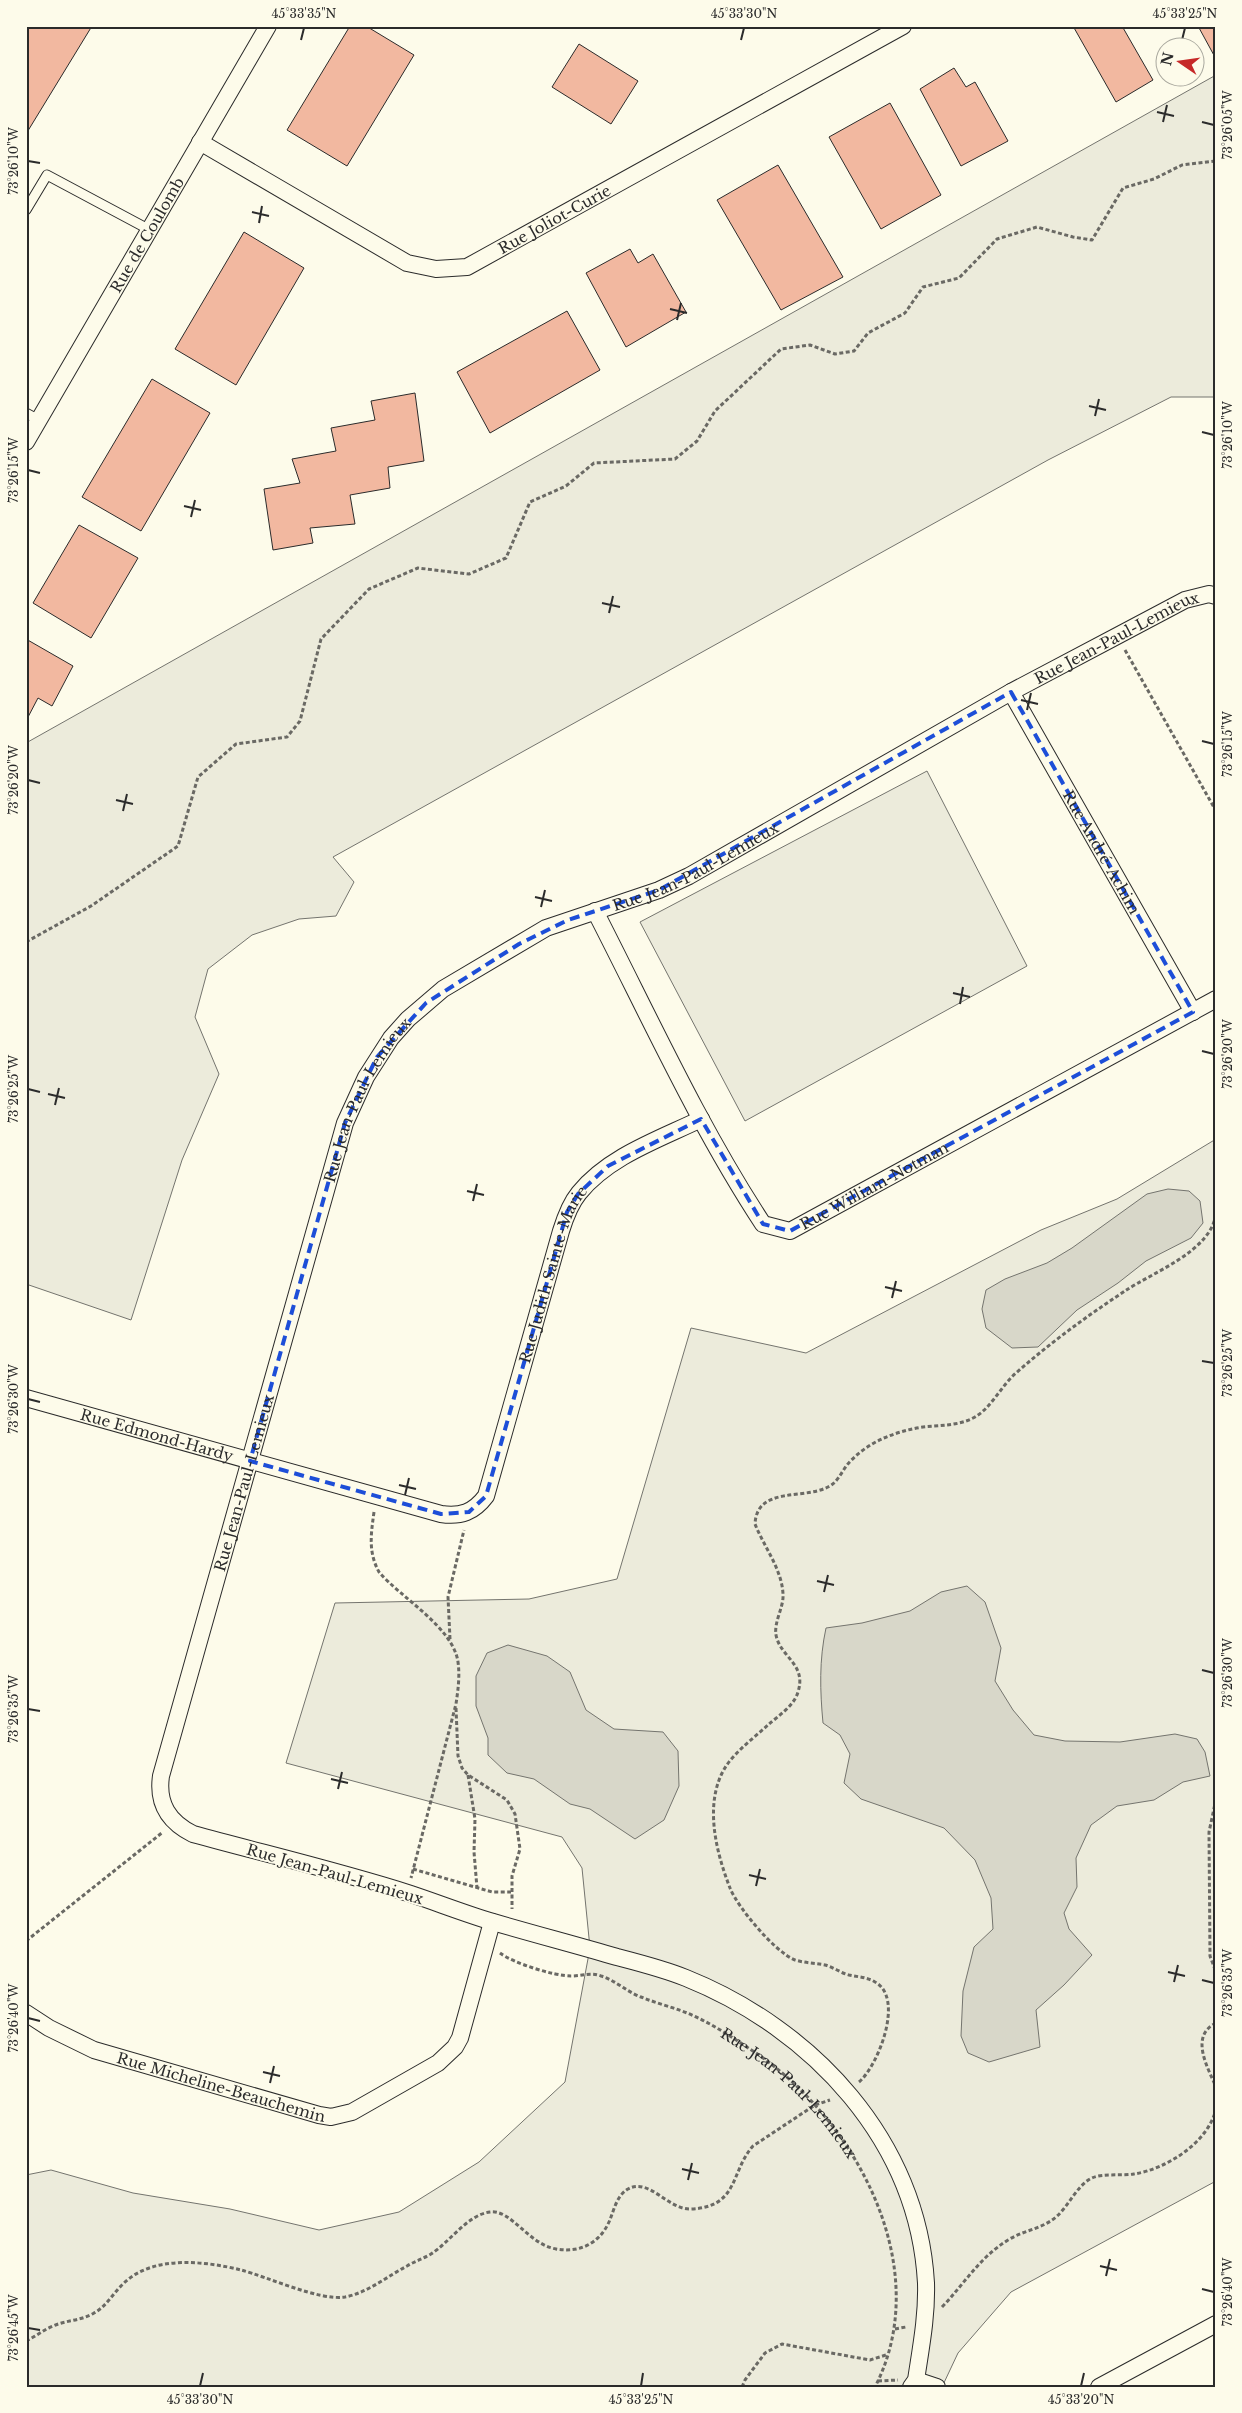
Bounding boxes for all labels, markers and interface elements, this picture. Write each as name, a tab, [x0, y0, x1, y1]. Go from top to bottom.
text: 45°33'35"N	[272, 6, 337, 21]
text: 45°33'30"N	[711, 6, 777, 21]
text: 45°33'25"N	[1153, 6, 1218, 21]
north arrow	[1154, 38, 1204, 88]
text: N	[1157, 51, 1178, 68]
text: 73°26'05"W	[1220, 90, 1235, 160]
text: 73°26'10"W	[6, 126, 21, 195]
street label: Rue de Coulomb	[106, 173, 188, 296]
street label: Rue Joliot-Curie	[495, 180, 614, 258]
text: 73°26'10"W	[1220, 400, 1235, 469]
text: 73°26'15"W	[6, 436, 21, 503]
street label: Rue Jean-Paul-Lemieux	[1031, 587, 1201, 688]
text: 73°26'15"W	[1220, 710, 1235, 777]
text: 73°26'20"W	[6, 744, 21, 815]
street label: Rue André-Achim	[1059, 787, 1145, 917]
street label: Rue Jean-Paul-Lemieux	[610, 817, 782, 915]
street label: Rue Jean-Paul-Lemieux	[319, 1013, 415, 1184]
text: 73°26'20"W	[1220, 1018, 1235, 1089]
text: 73°26'25"W	[6, 1054, 21, 1123]
street label: Rue William-Notman	[796, 1137, 952, 1233]
street label: Rue Judith Sainte-Marie	[515, 1181, 591, 1365]
text: 73°26'25"W	[1220, 1328, 1235, 1397]
text: 73°26'30"W	[6, 1363, 21, 1434]
street label: Rue Jean-Paul-Lemieux	[210, 1392, 278, 1573]
street label: Rue Edmond-Hardy	[78, 1404, 236, 1465]
text: 73°26'30"W	[1220, 1637, 1235, 1708]
text: 73°26'35"W	[6, 1674, 21, 1743]
street label: Rue Jean-Paul-Lemieux	[244, 1840, 426, 1908]
text: 73°26'35"W	[1220, 1948, 1235, 2017]
text: 73°26'40"W	[6, 1983, 21, 2052]
street label: Rue Jean-Paul-Lemieux	[717, 2023, 861, 2162]
street label: Rue Micheline-Beauchemin	[115, 2048, 327, 2125]
text: 73°26'40"W	[1220, 2257, 1235, 2326]
text: 73°26'45"W	[6, 2294, 21, 2362]
text: 45°33'30"N	[167, 2392, 233, 2407]
text: 45°33'25"N	[609, 2392, 674, 2407]
text: 45°33'20"N	[1048, 2392, 1114, 2407]

